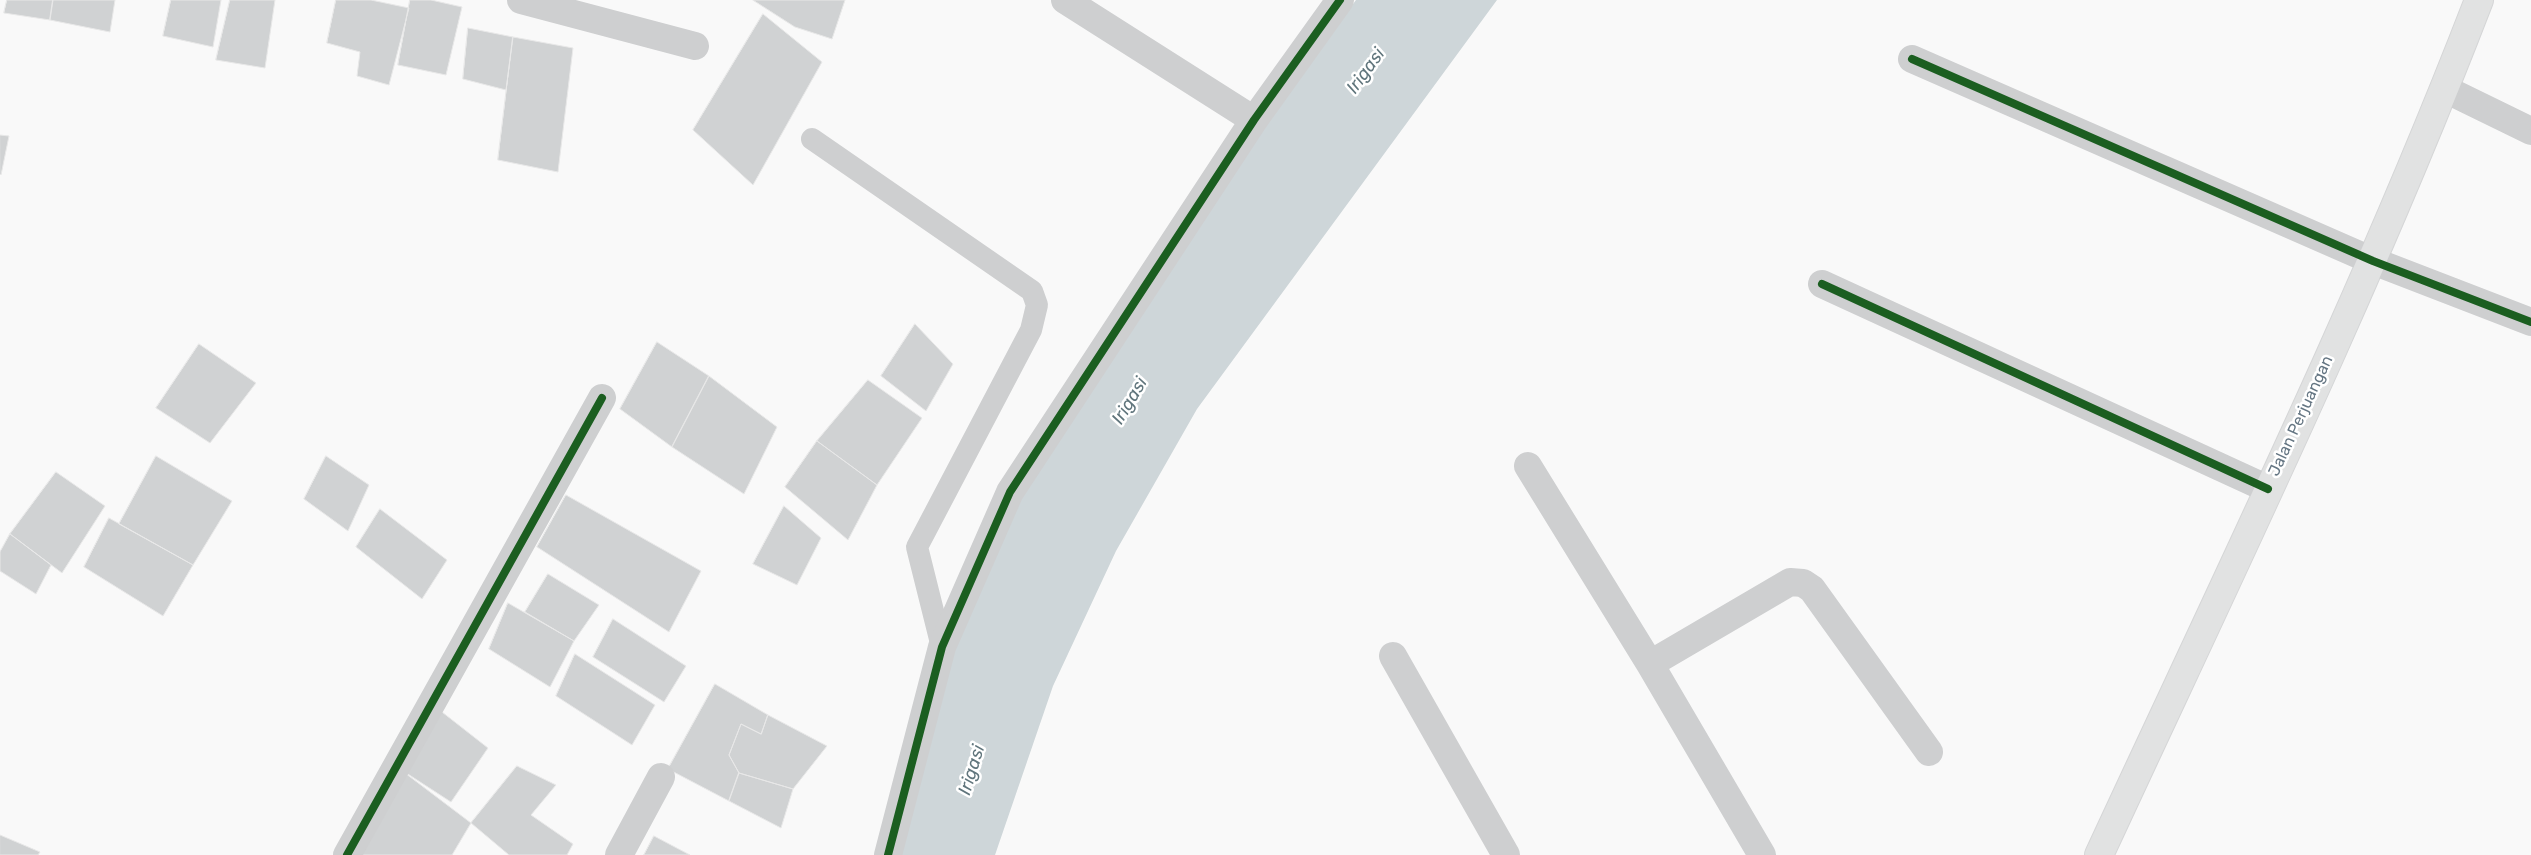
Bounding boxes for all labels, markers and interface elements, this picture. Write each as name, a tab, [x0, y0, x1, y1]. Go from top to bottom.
water label: Irigasi	[1342, 44, 1390, 98]
street label: Jalan Perjuangan	[2265, 353, 2337, 479]
water label: Irigasi	[1108, 374, 1152, 428]
water label: Irigasi	[954, 742, 990, 798]

